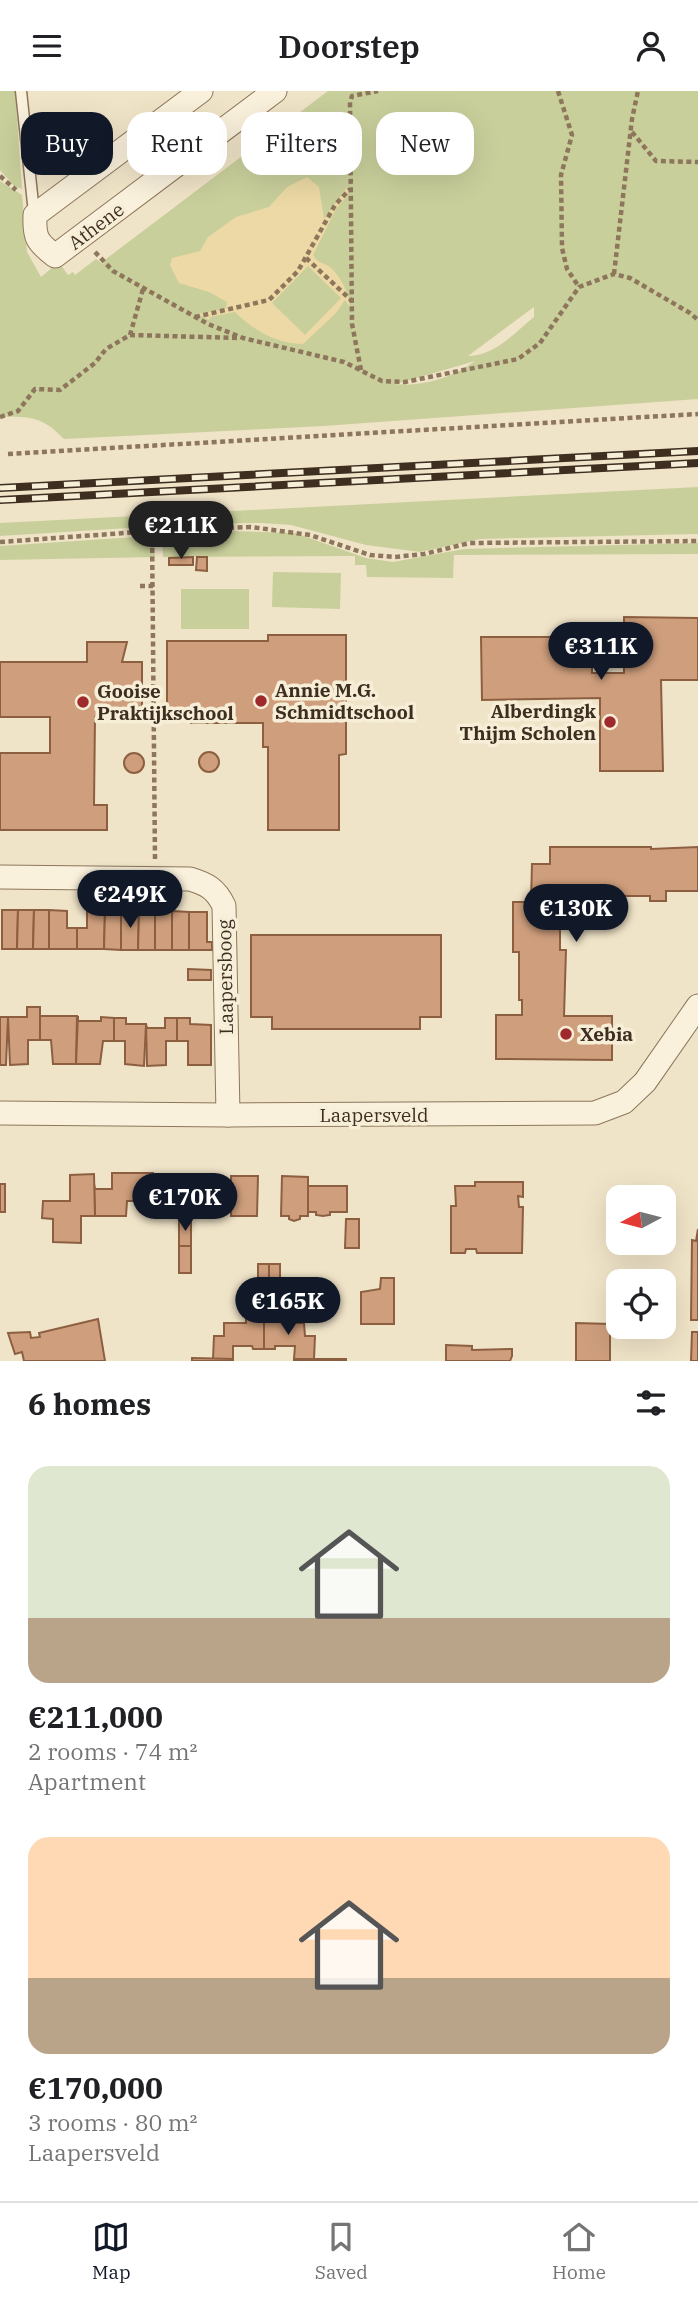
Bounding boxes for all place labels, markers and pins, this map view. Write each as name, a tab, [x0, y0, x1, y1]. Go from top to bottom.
pin: €211K	[132, 501, 230, 561]
pin: €311K	[552, 623, 650, 682]
place label: Annie M.G. Schmidtschool	[275, 678, 414, 724]
place label: Gooise Praktijkschool	[97, 679, 234, 725]
marker: Annie M.G. Schmidtschool	[253, 693, 269, 709]
marker: Gooise Praktijkschool	[75, 694, 91, 710]
place label: Alberdingk Thijm Scholen	[460, 699, 596, 745]
marker: Alberdingk Thijm Scholen	[602, 714, 618, 730]
pin: €249K	[81, 871, 179, 930]
pin: €130K	[527, 885, 625, 944]
place label: Xebia	[580, 1022, 633, 1046]
marker: Xebia	[558, 1026, 574, 1042]
pin: €170K	[136, 1173, 234, 1233]
pin: €165K	[239, 1277, 337, 1337]

